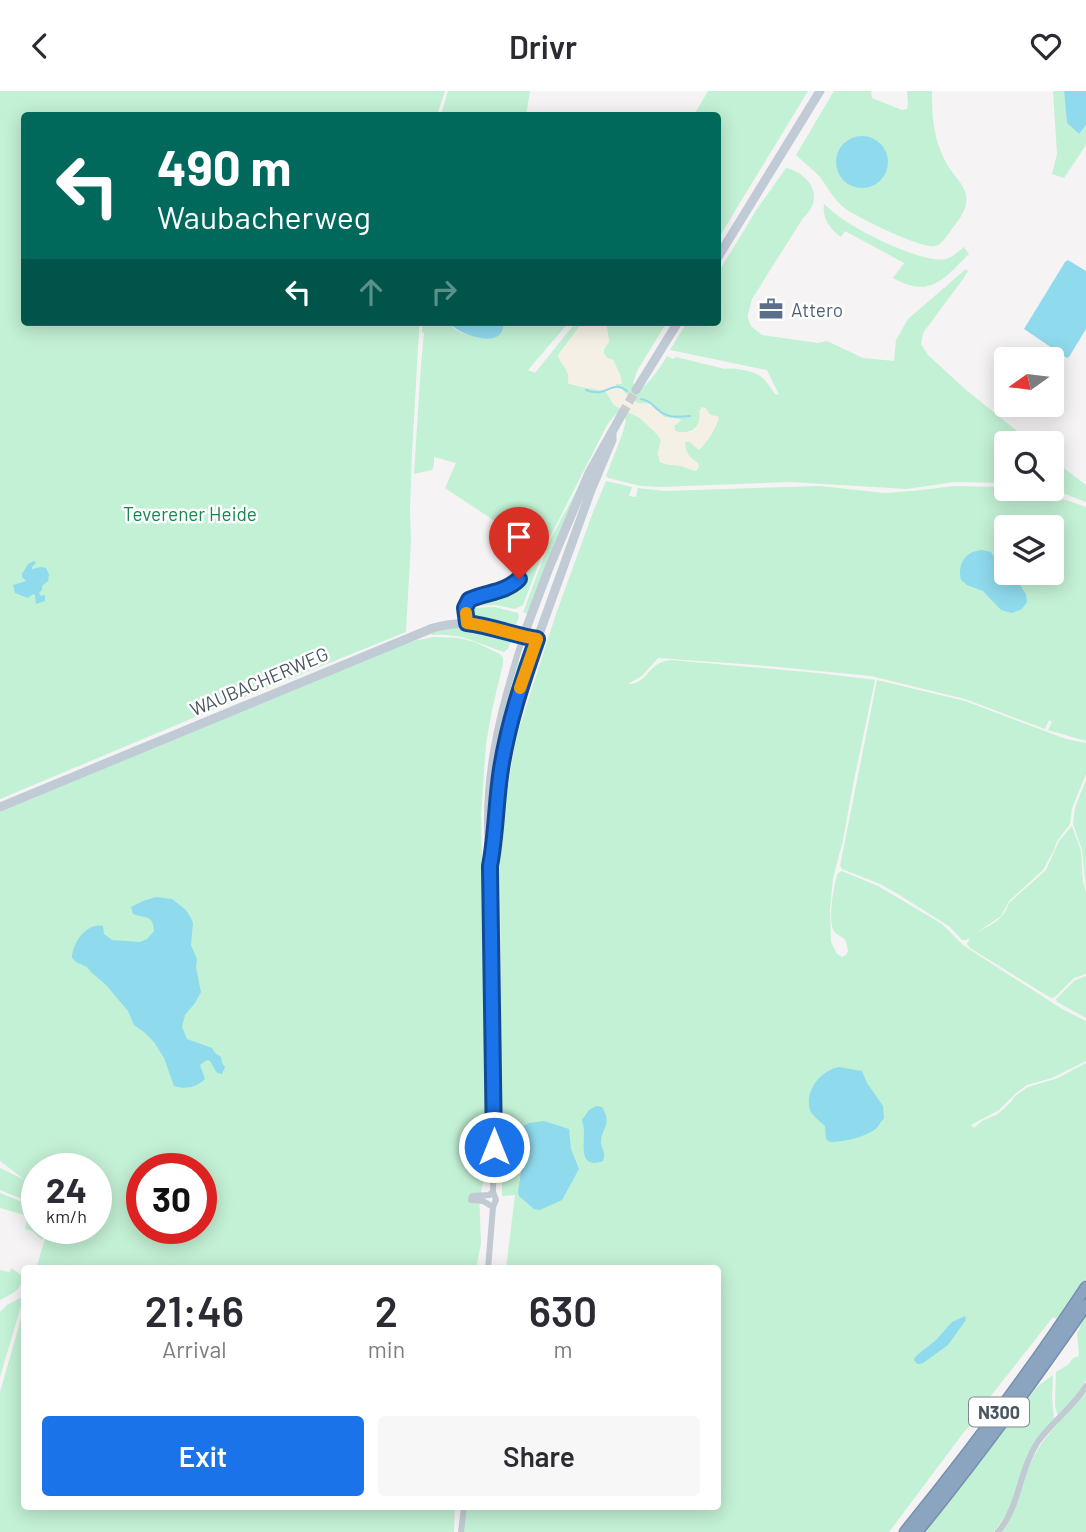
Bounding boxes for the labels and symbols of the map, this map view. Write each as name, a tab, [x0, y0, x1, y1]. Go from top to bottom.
office icon: Attero	[757, 295, 785, 323]
place label: Attero	[791, 298, 843, 321]
north arrow	[994, 347, 1064, 417]
park label: Teverener Heide	[123, 502, 257, 525]
pin	[489, 507, 549, 579]
street label: WAUBACHERWEG	[186, 642, 332, 720]
position arrow	[457, 1110, 531, 1184]
speed limit sign: 30	[126, 1153, 217, 1244]
road number: N300	[969, 1397, 1029, 1427]

